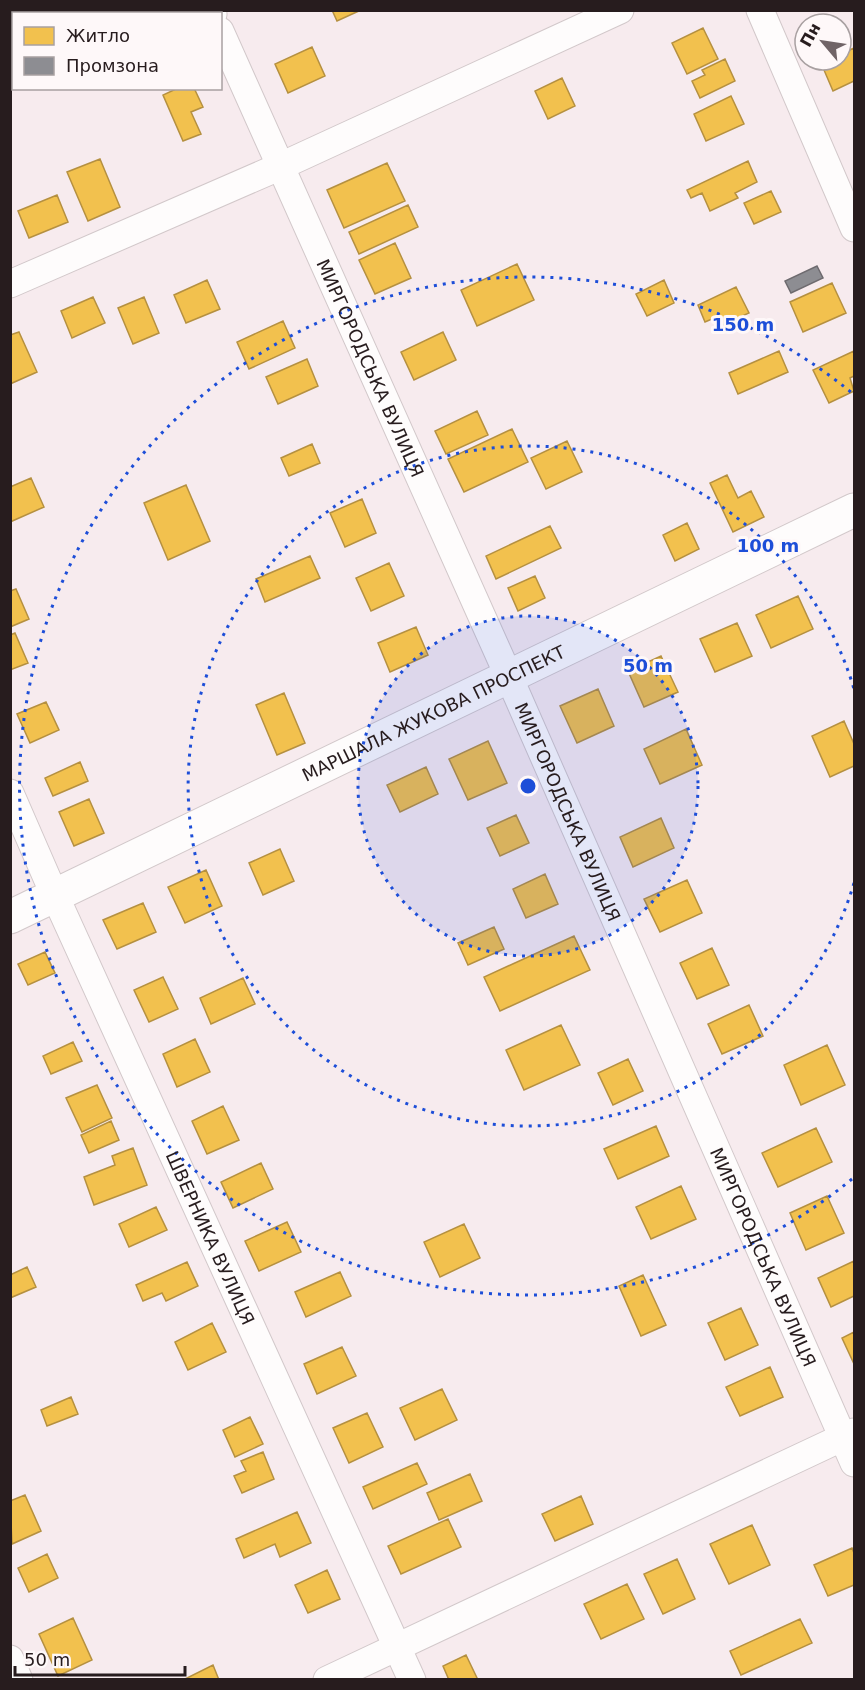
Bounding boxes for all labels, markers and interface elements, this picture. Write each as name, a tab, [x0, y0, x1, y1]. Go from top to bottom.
legend	[12, 12, 222, 90]
north arrow	[793, 12, 853, 72]
text: Пн	[796, 20, 825, 50]
text: Житло	[66, 25, 130, 46]
text: Промзона	[66, 55, 159, 76]
street label: МИРГОРОДСЬКА ВУЛИЦЯ	[313, 255, 429, 480]
text: 150 m	[712, 314, 774, 335]
text: 100 m	[737, 535, 799, 556]
street label: МАРШАЛА ЖУКОВА ПРОСПЕКТ	[298, 640, 569, 785]
text: 50 m	[623, 655, 673, 676]
street label: МИРГОРОДСЬКА ВУЛИЦЯ	[511, 699, 625, 924]
centre of rings	[518, 776, 538, 796]
street label: МИРГОРОДСЬКА ВУЛИЦЯ	[706, 1144, 821, 1370]
street label: ШВЕРНИКА ВУЛИЦЯ	[162, 1148, 259, 1328]
scale bar	[15, 1639, 184, 1677]
text: 50 m	[24, 1649, 70, 1670]

